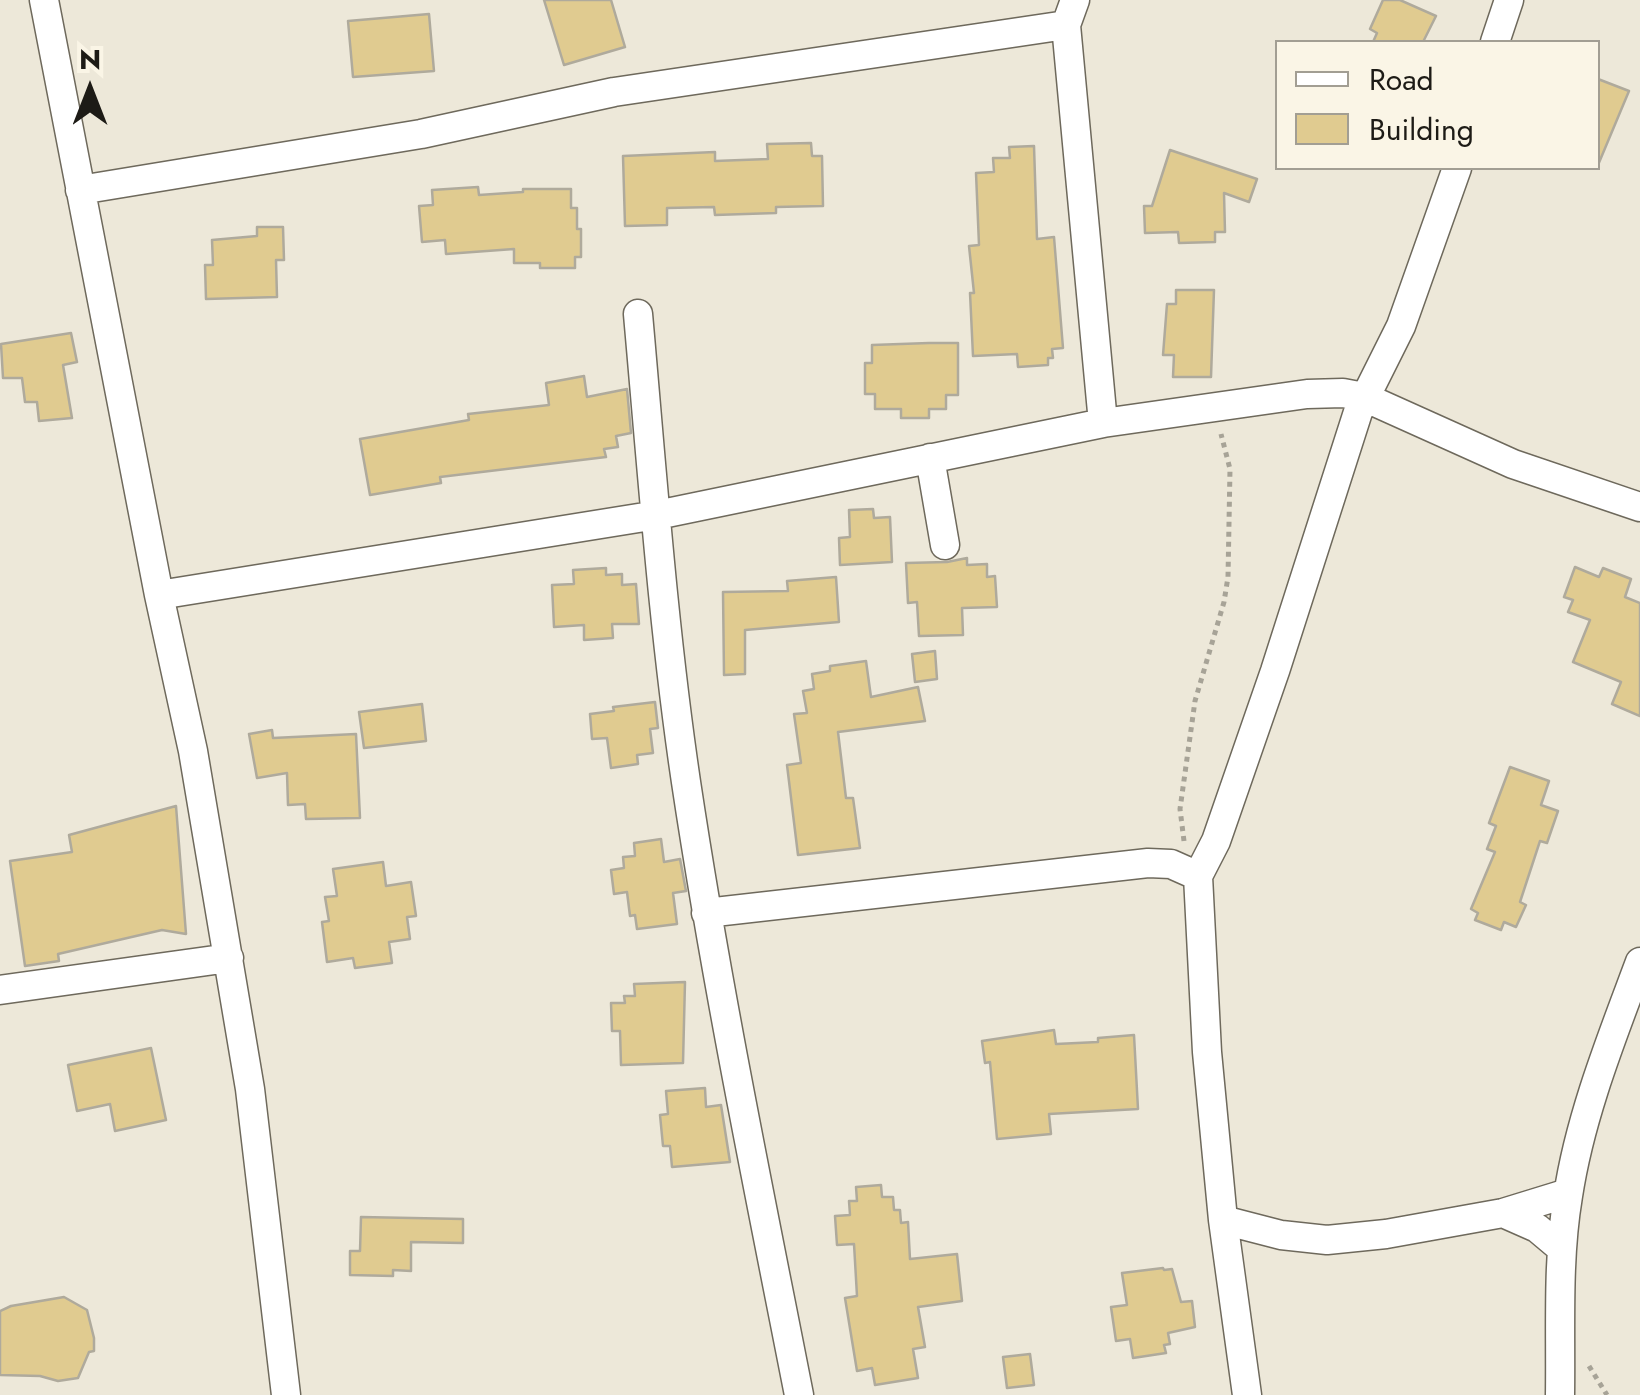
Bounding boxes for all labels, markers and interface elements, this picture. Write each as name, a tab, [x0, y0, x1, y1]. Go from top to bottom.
text: N	[79, 39, 101, 80]
north arrow	[40, 40, 140, 140]
legend	[1275, 40, 1600, 170]
text: Road	[1369, 58, 1434, 101]
text: Building	[1369, 108, 1474, 151]

